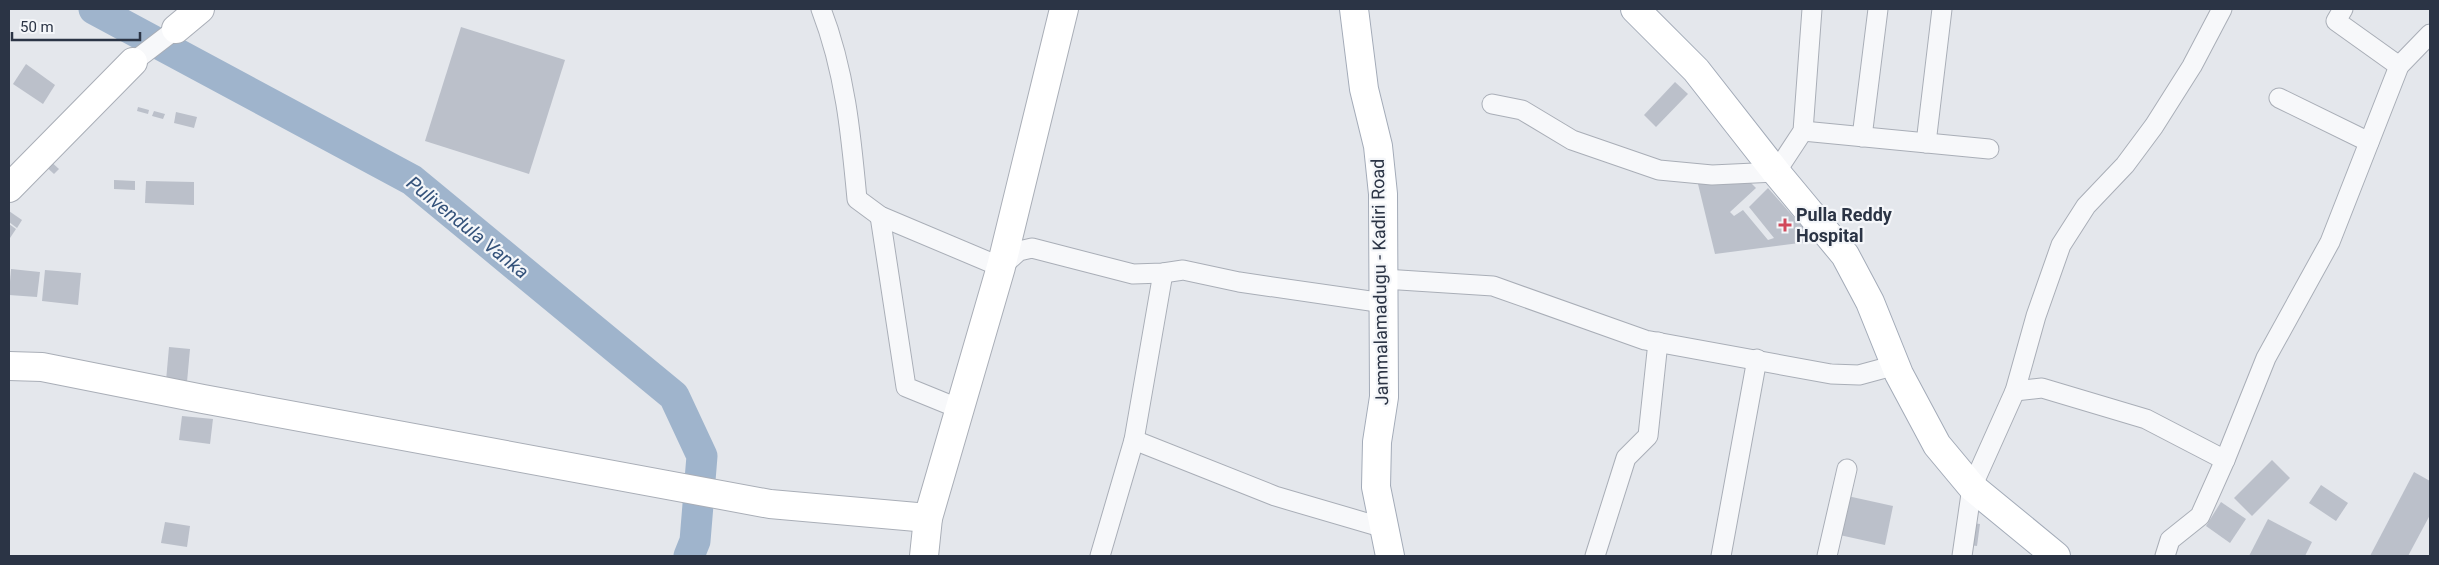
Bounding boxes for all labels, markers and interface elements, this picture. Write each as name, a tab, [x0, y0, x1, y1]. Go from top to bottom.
scale bar	[12, 10, 140, 42]
text: 50 m	[20, 18, 54, 36]
street label: Jammalamadugu - Kadiri Road	[1367, 158, 1392, 406]
water label: Pulivendula Vanka	[402, 171, 533, 284]
place label: Pulla Reddy Hospital	[1796, 204, 1893, 246]
marker: Pulla Reddy Hospital	[1778, 218, 1792, 232]

